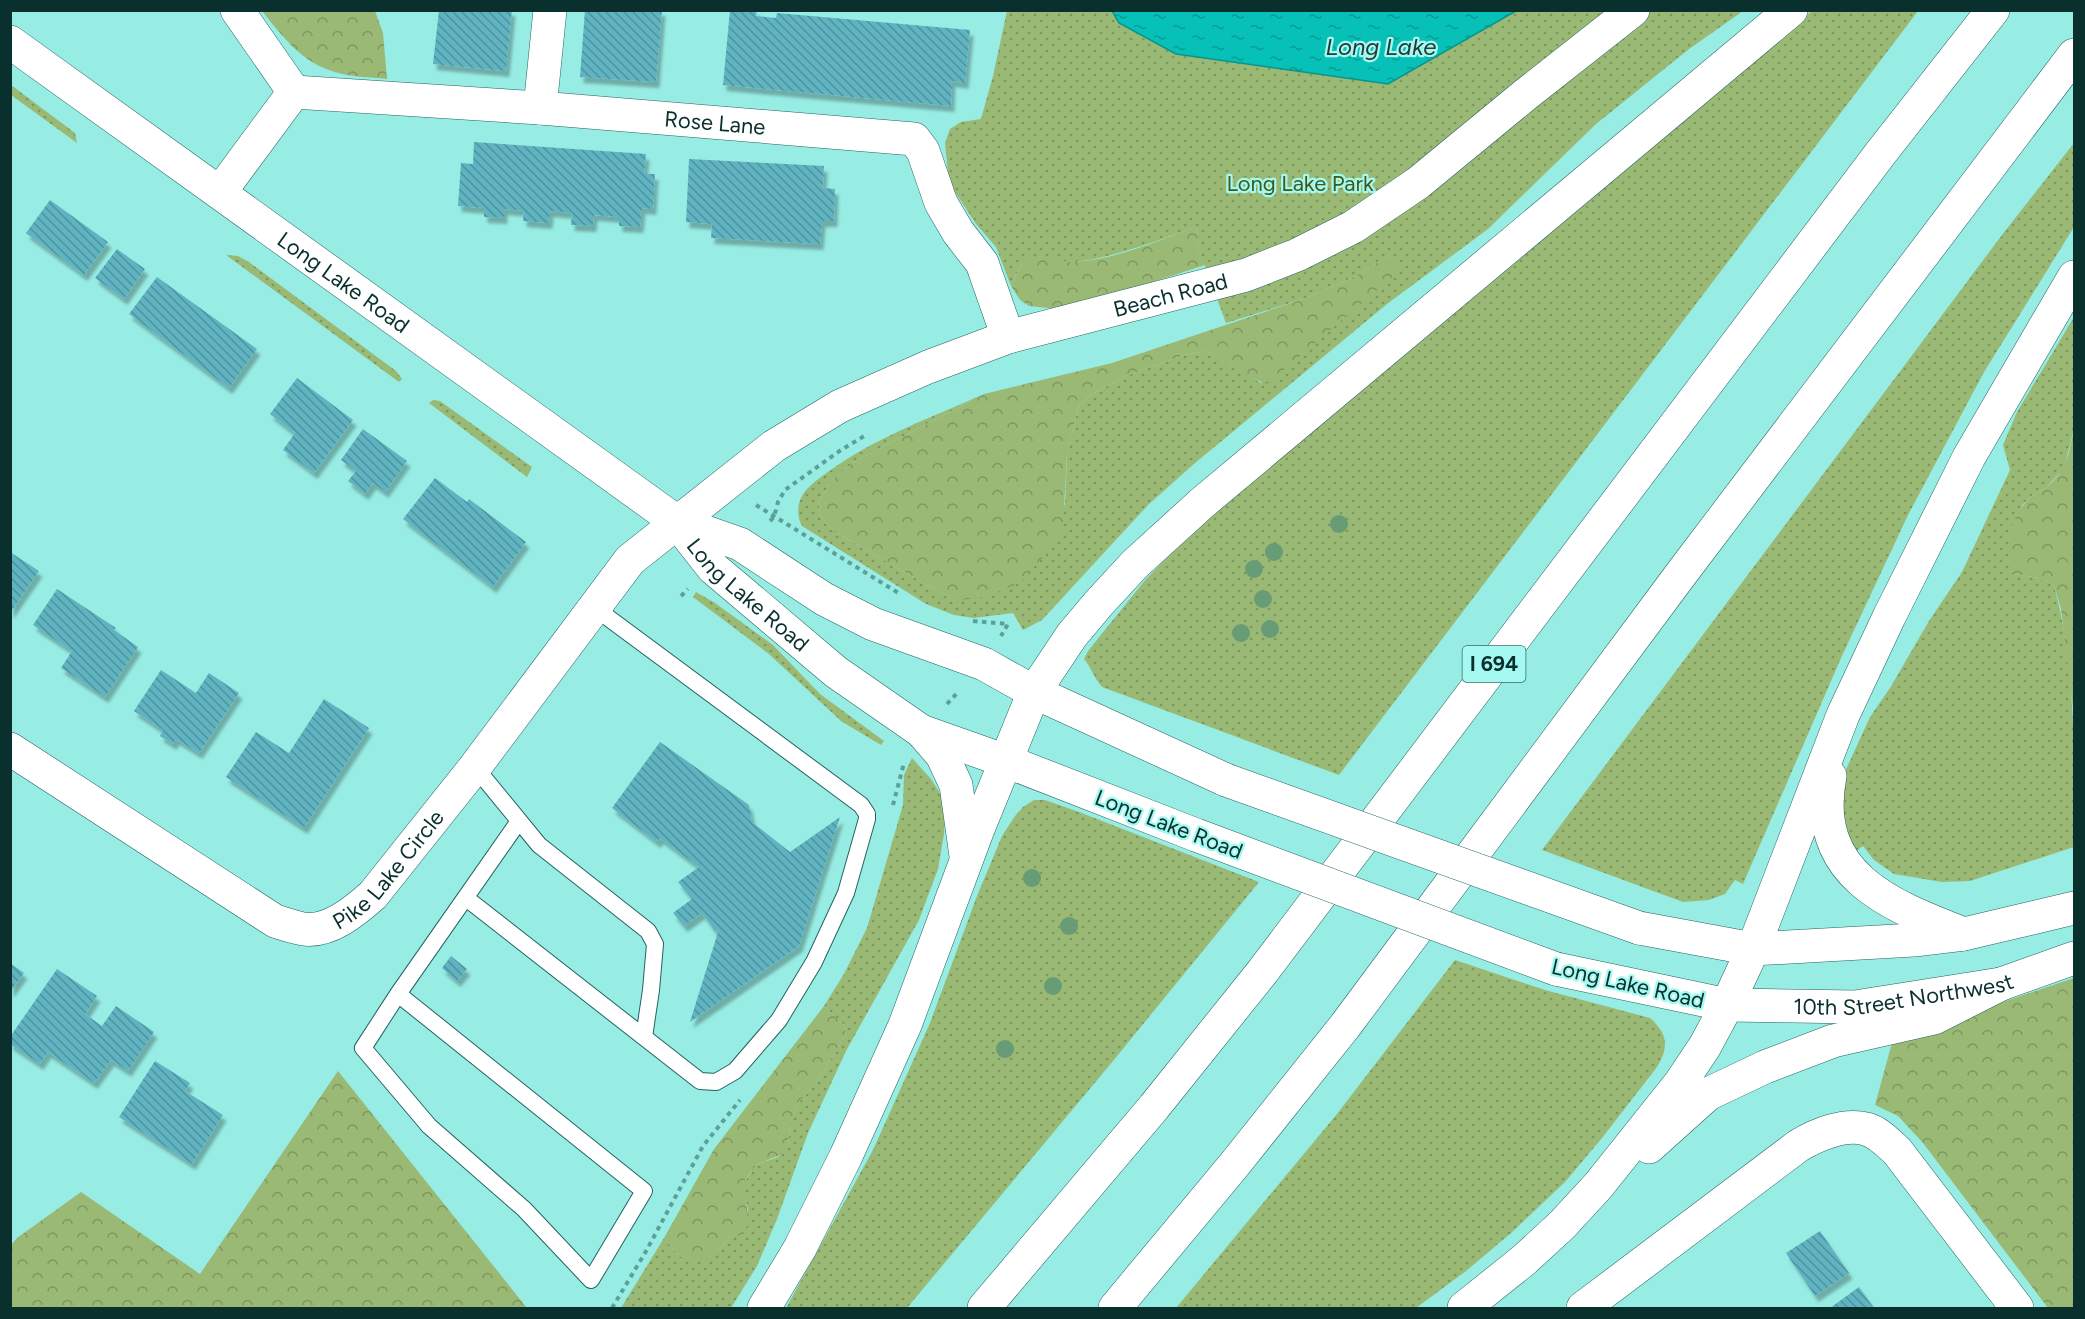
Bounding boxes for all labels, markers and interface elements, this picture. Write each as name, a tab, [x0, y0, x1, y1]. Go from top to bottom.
water label: Long Lake	[1326, 32, 1436, 61]
street label: Rose Lane	[663, 105, 766, 141]
park label: Long Lake Park	[1226, 170, 1374, 197]
street label: Long Lake Road	[272, 226, 415, 339]
street label: Beach Road	[1111, 267, 1231, 323]
street label: Long Lake Road	[681, 533, 814, 657]
road number: I 694	[1462, 646, 1526, 682]
street label: Long Lake Road	[1091, 784, 1246, 865]
street label: Pike Lake Circle	[328, 804, 450, 935]
street label: Long Lake Road	[1549, 953, 1707, 1014]
street label: 10th Street Northwest	[1793, 968, 2017, 1021]

